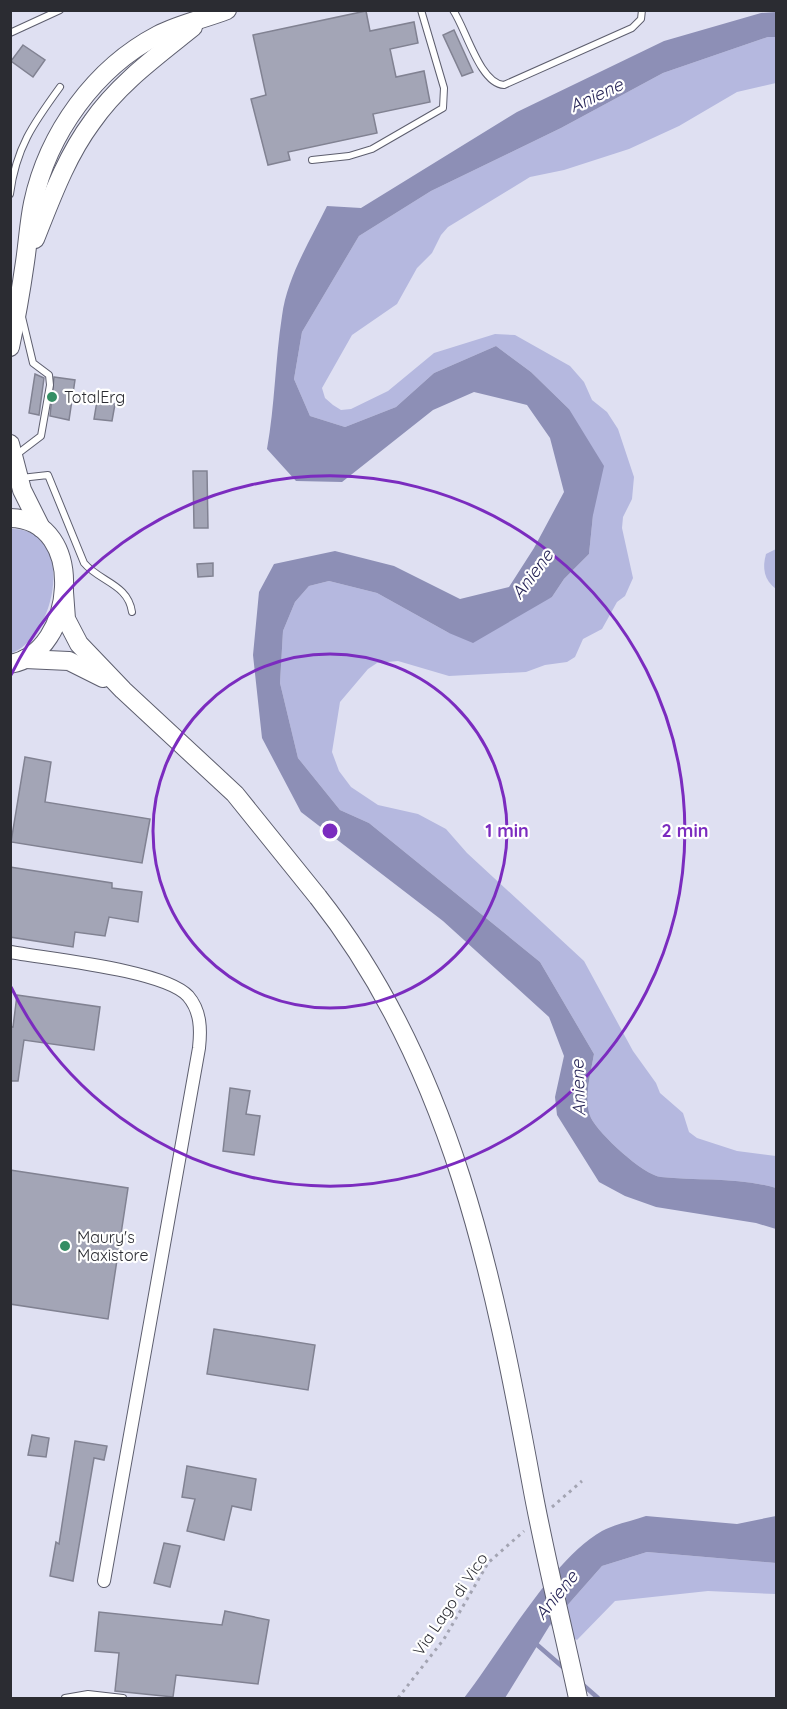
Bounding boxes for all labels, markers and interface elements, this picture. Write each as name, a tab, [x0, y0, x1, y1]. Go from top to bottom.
water label: Aniene	[565, 72, 627, 117]
place label: TotalErg	[64, 387, 125, 407]
marker: TotalErg	[45, 390, 59, 404]
water label: Aniene	[506, 544, 559, 604]
text: 1 min	[485, 819, 529, 842]
text: 2 min	[662, 819, 708, 842]
centre of rings	[320, 821, 340, 841]
water label: Aniene	[565, 1058, 590, 1117]
place label: Maury's Maxistore	[77, 1227, 148, 1265]
marker: Maury's Maxistore	[58, 1239, 72, 1253]
street label: Via Lago di Vico	[408, 1549, 492, 1659]
water label: Aniene	[529, 1565, 583, 1624]

